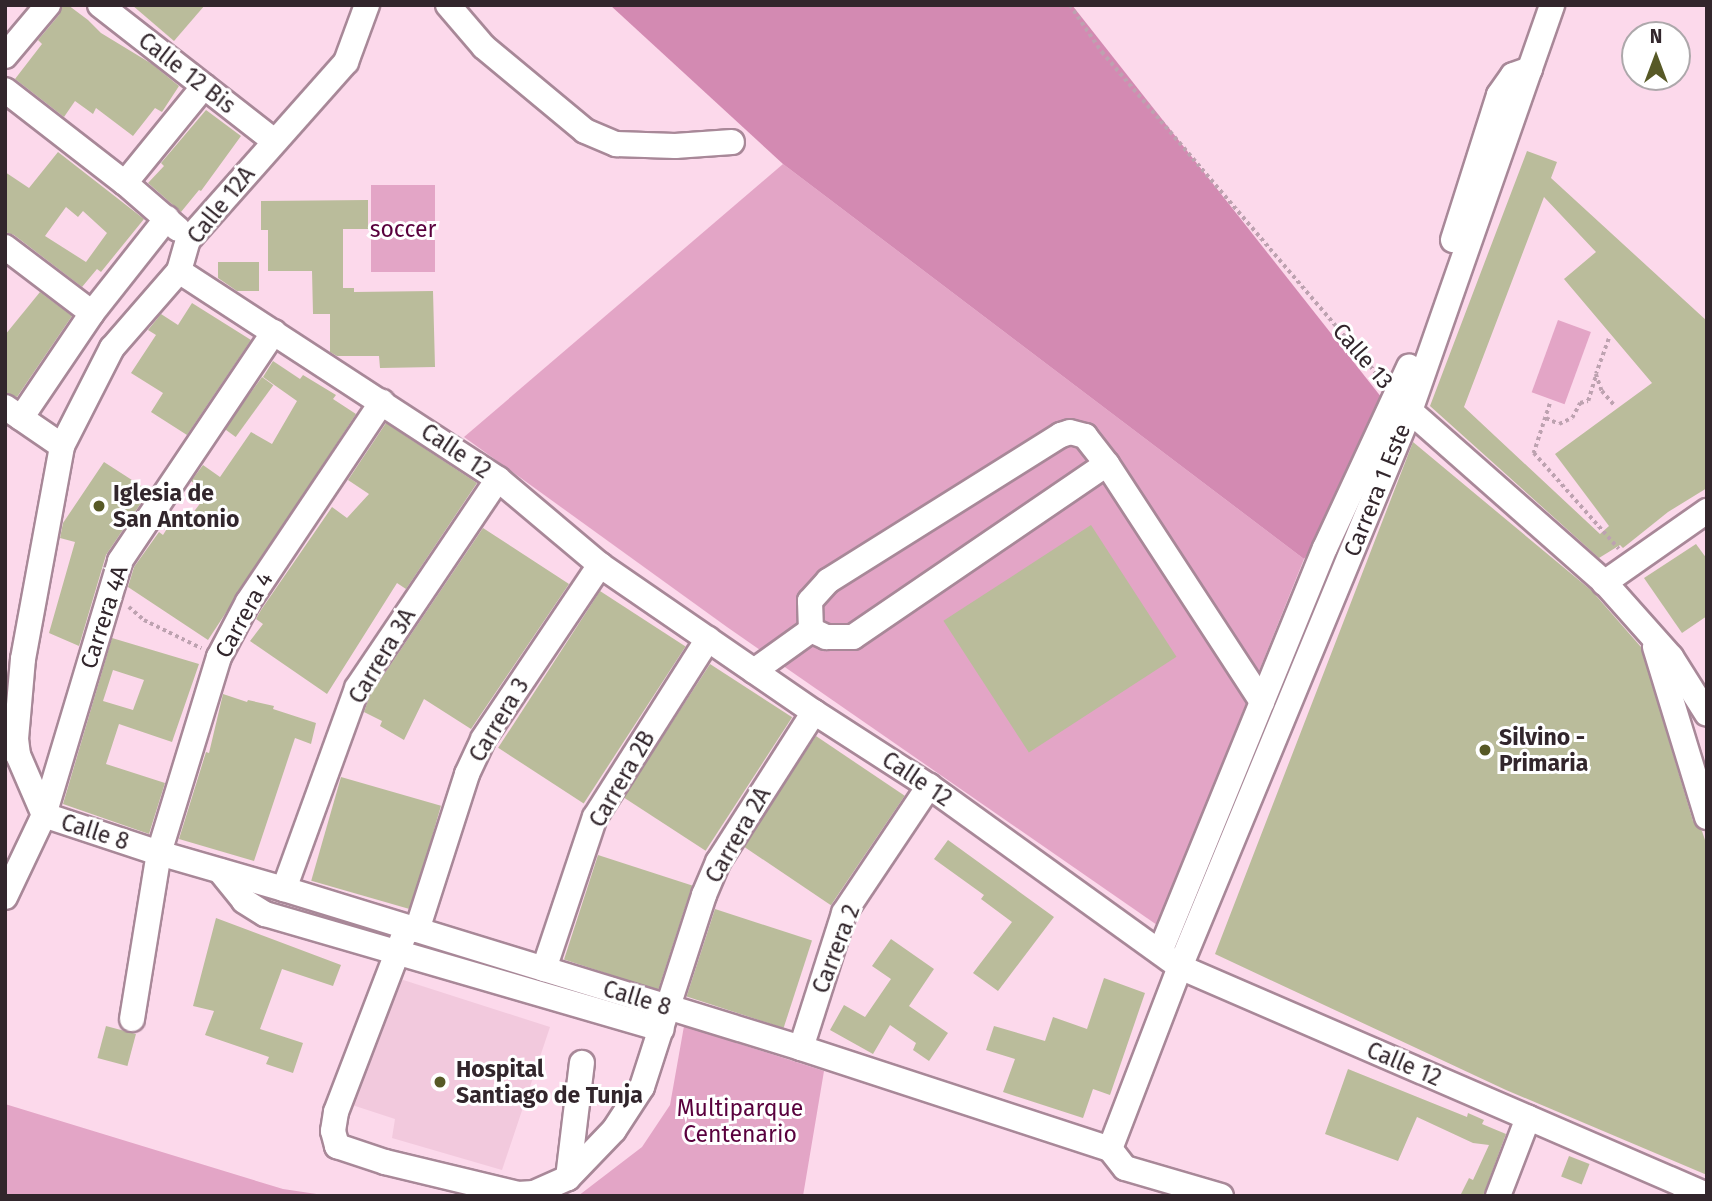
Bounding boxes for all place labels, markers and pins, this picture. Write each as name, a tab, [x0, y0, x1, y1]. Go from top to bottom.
place label: Iglesia de San Antonio	[113, 479, 239, 533]
marker: Iglesia de San Antonio	[91, 498, 107, 514]
place label: Silvino - Primaria	[1499, 723, 1588, 777]
marker: Silvino - Primaria	[1477, 742, 1493, 758]
place label: Hospital Santiago de Tunja	[456, 1055, 643, 1109]
marker: Hospital Santiago de Tunja	[430, 1072, 450, 1092]

